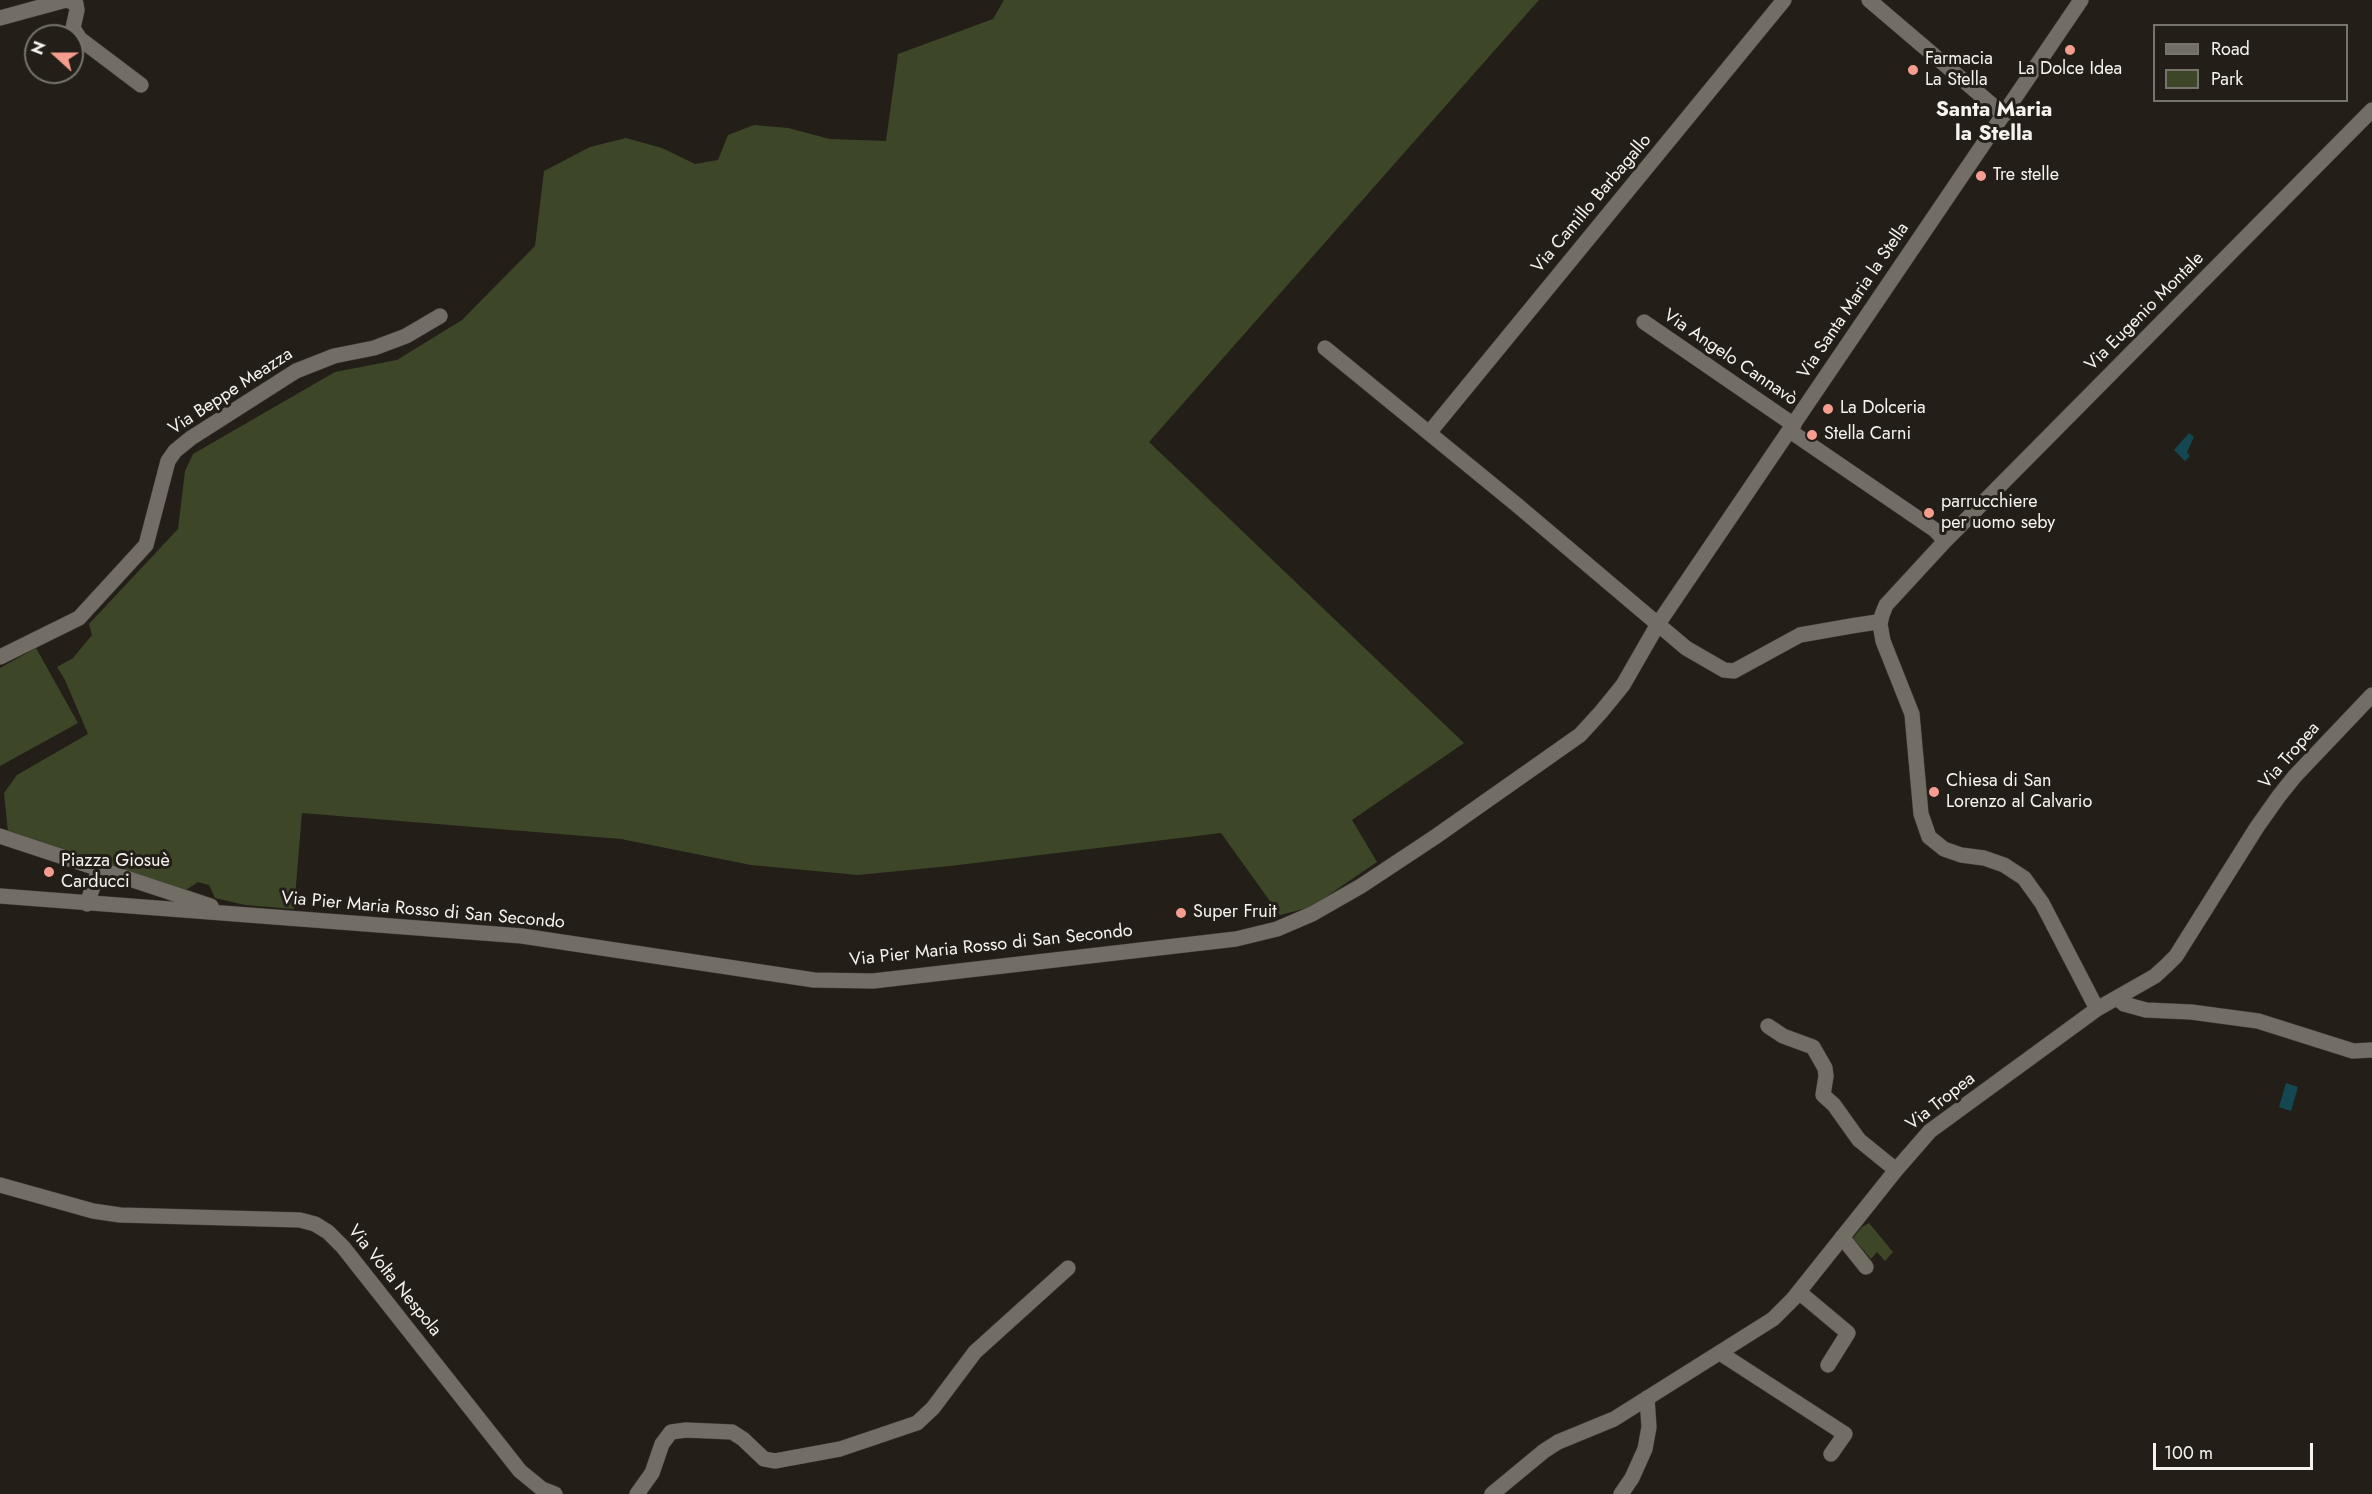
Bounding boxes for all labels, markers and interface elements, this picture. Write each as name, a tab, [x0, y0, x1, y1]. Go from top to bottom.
north arrow	[24, 24, 84, 84]
legend	[2153, 24, 2348, 102]
text: Road	[2211, 36, 2250, 62]
text: N	[26, 38, 52, 58]
marker: La Dolce Idea	[2063, 43, 2077, 57]
place label: Farmacia La Stella	[1925, 49, 1993, 92]
place label: La Dolce Idea	[2018, 59, 2122, 81]
marker: Farmacia La Stella	[1906, 63, 1920, 77]
text: Park	[2211, 66, 2243, 92]
district label: Santa Maria la Stella	[1936, 98, 2052, 148]
street label: Via Camillo Barbagallo	[1528, 130, 1656, 278]
place label: Tre stelle	[1993, 165, 2059, 187]
marker: Tre stelle	[1974, 169, 1988, 183]
street label: Via Santa Maria la Stella	[1794, 219, 1914, 383]
street label: Via Eugenio Montale	[2081, 248, 2209, 376]
street label: Via Angelo Cannavò	[1659, 305, 1801, 411]
street label: Via Beppe Meazza	[165, 344, 297, 440]
place label: La Dolceria	[1840, 398, 1926, 420]
marker: La Dolceria	[1821, 402, 1835, 416]
place label: Stella Carni	[1824, 424, 1911, 446]
marker: Stella Carni	[1805, 428, 1819, 442]
place label: parrucchiere per uomo seby	[1941, 492, 2055, 534]
marker: parrucchiere per uomo seby	[1922, 506, 1936, 520]
street label: Via Tropea	[2255, 718, 2325, 794]
place label: Chiesa di San Lorenzo al Calvario	[1946, 771, 2092, 814]
marker: Chiesa di San Lorenzo al Calvario	[1927, 785, 1941, 799]
place label: Piazza Giosuè Carducci	[61, 851, 170, 894]
marker: Piazza Giosuè Carducci	[42, 865, 56, 879]
street label: Via Pier Maria Rosso di San Secondo	[280, 888, 566, 934]
place label: Super Fruit	[1193, 902, 1277, 924]
marker: Super Fruit	[1174, 906, 1188, 920]
street label: Via Pier Maria Rosso di San Secondo	[848, 920, 1134, 972]
street label: Via Tropea	[1902, 1068, 1980, 1136]
street label: Via Volta Nespola	[343, 1221, 445, 1341]
scale bar	[2156, 1431, 2316, 1469]
text: 100 m	[2164, 1440, 2213, 1466]

